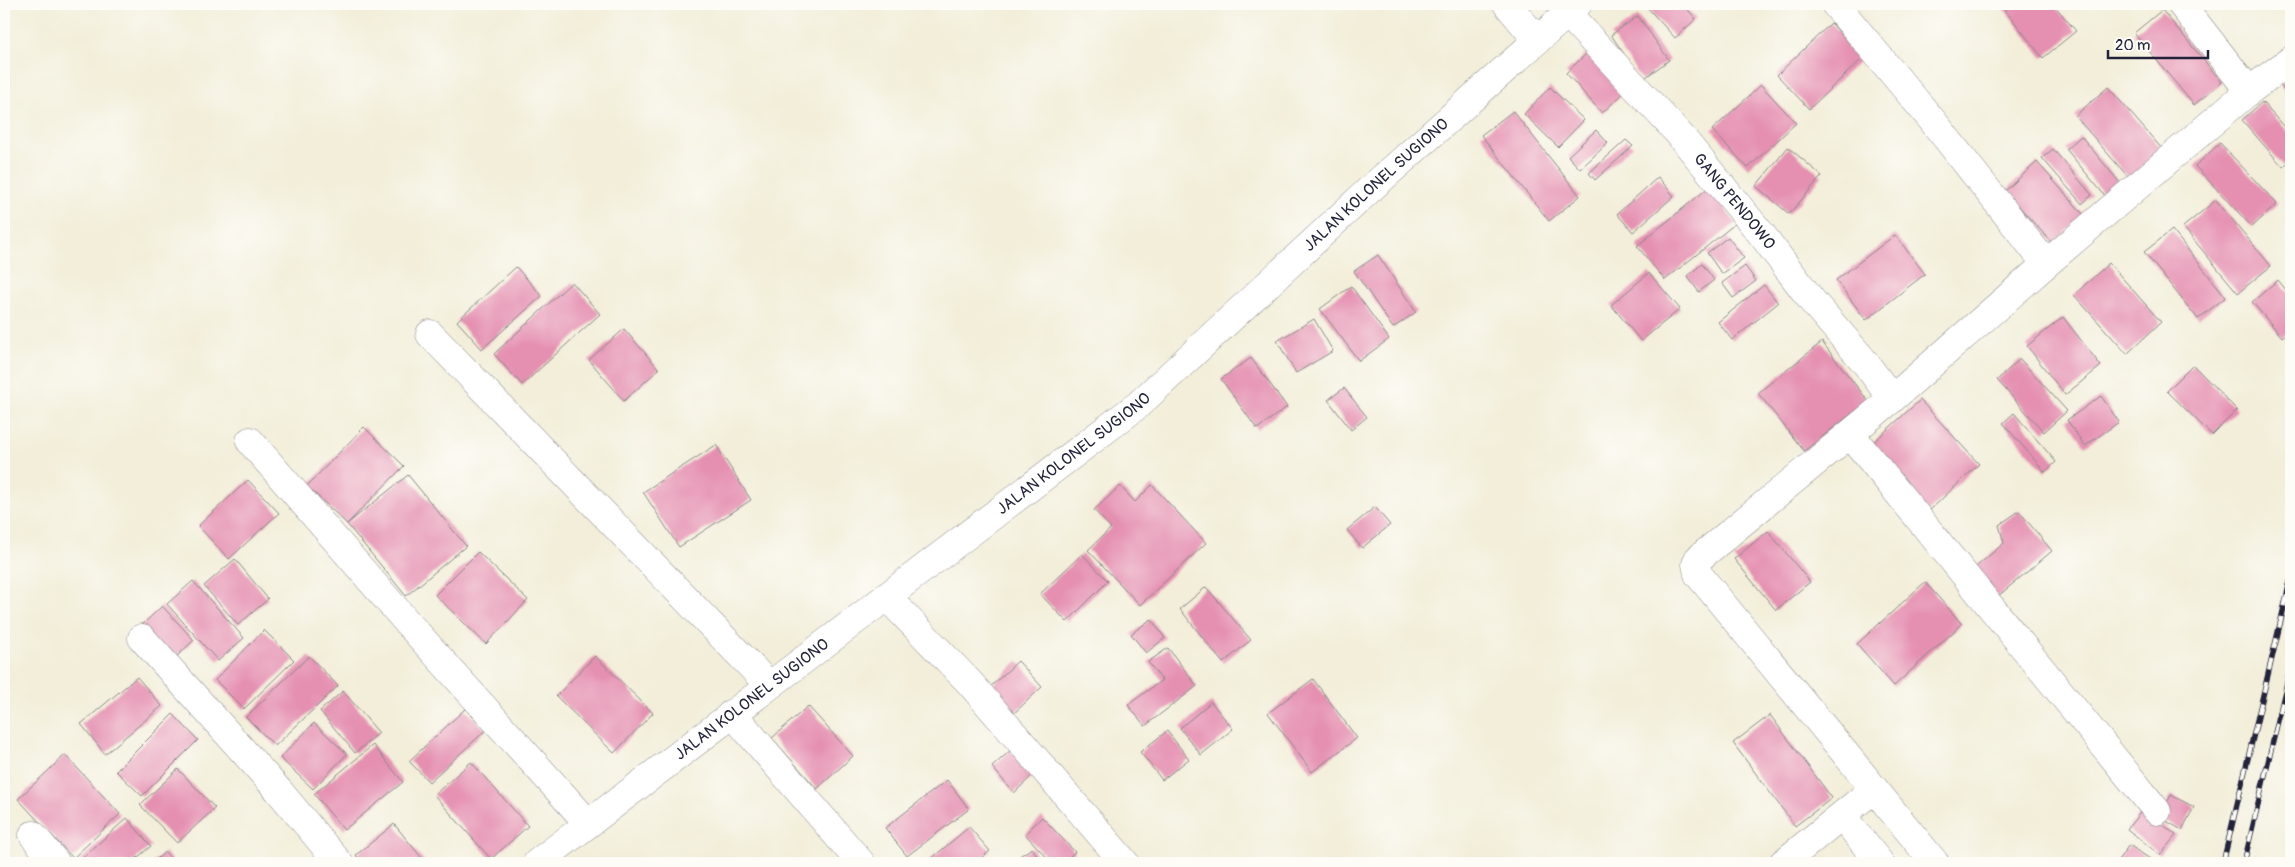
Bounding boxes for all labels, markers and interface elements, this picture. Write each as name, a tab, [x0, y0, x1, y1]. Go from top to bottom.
scale bar	[2108, 28, 2208, 60]
text: 20 m	[2115, 36, 2150, 55]
street label: JALAN KOLONEL SUGIONO	[1300, 114, 1453, 256]
street label: GANG PENDOWO	[1689, 149, 1780, 253]
street label: JALAN KOLONEL SUGIONO	[993, 388, 1155, 519]
street label: JALAN KOLONEL SUGIONO	[671, 634, 833, 764]

